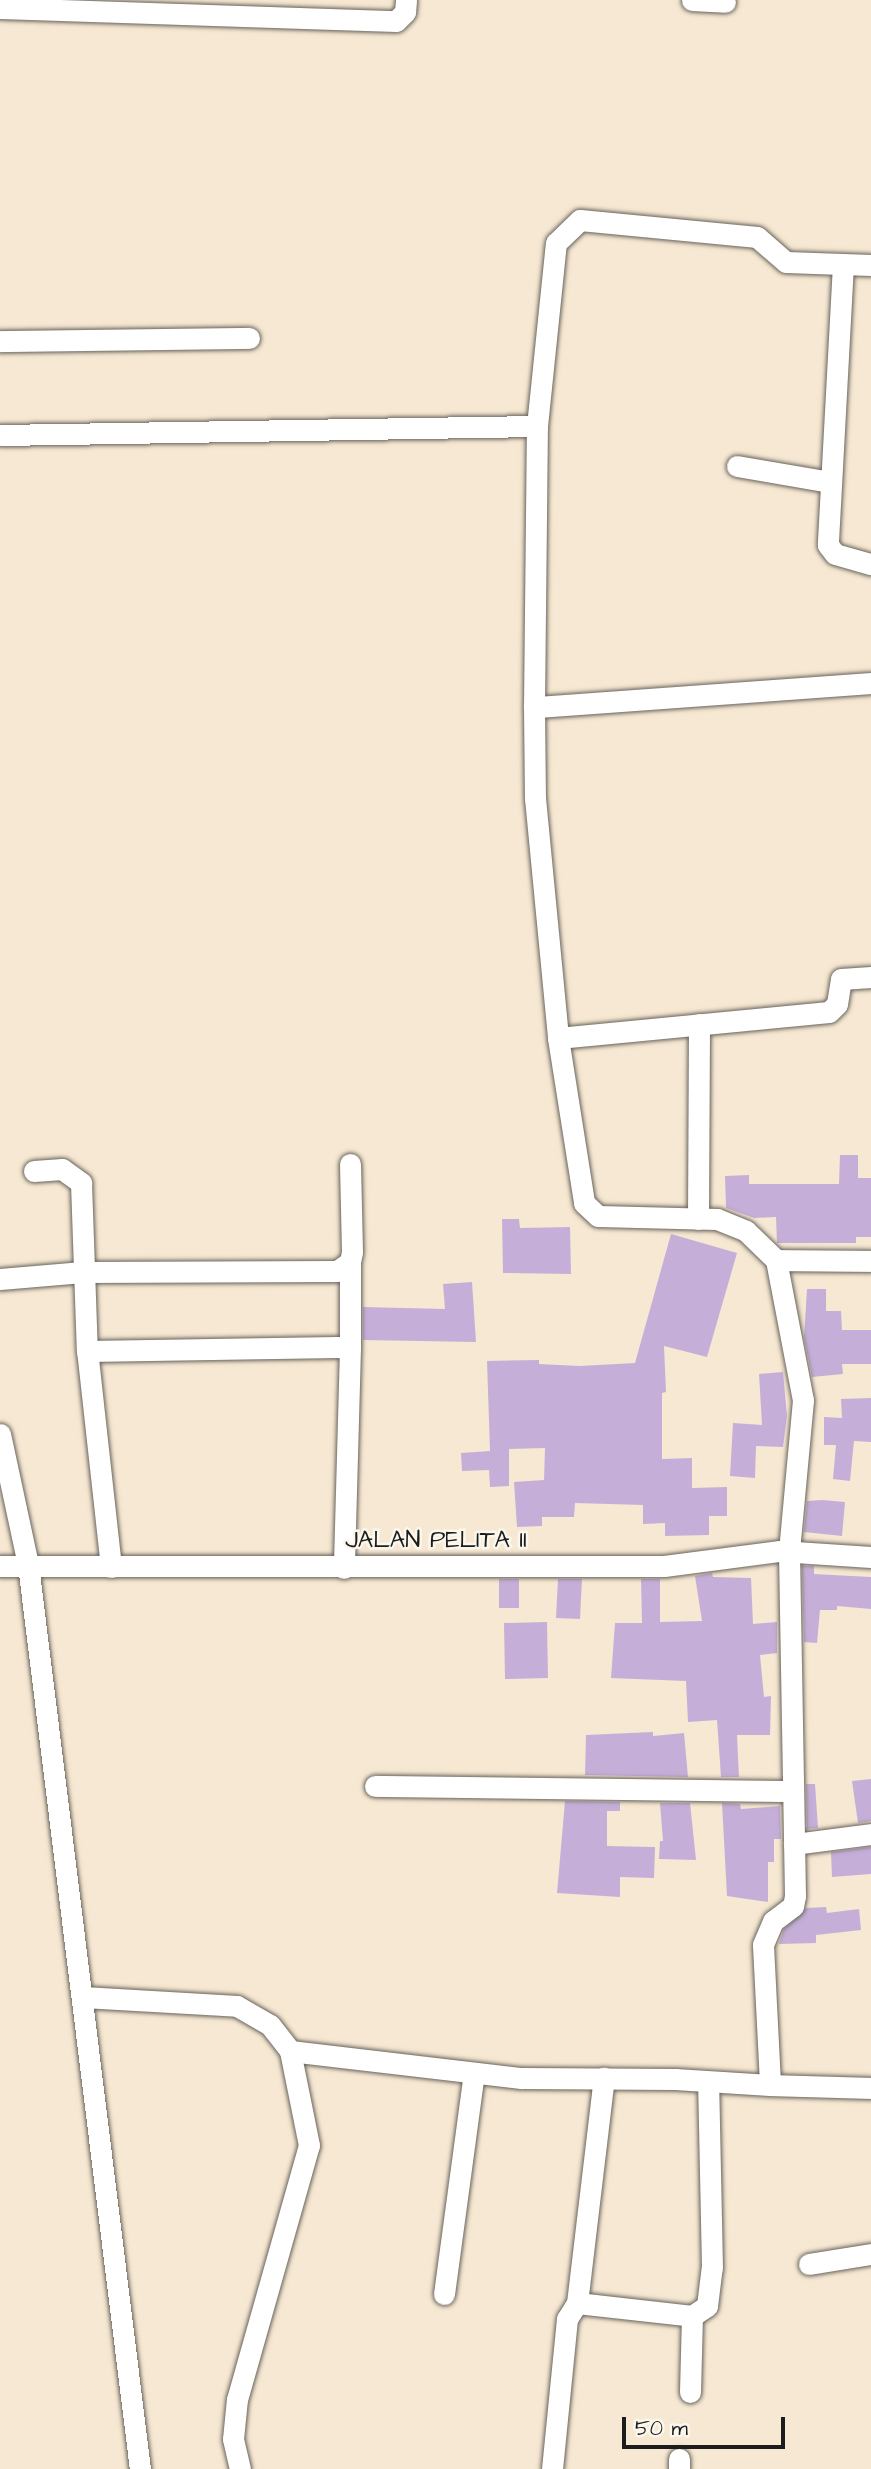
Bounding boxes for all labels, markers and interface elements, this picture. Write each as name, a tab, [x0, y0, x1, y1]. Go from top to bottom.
street label: JALAN PELITA II	[345, 1527, 527, 1555]
scale bar	[626, 2402, 789, 2446]
text: 50 m	[635, 2414, 688, 2443]

